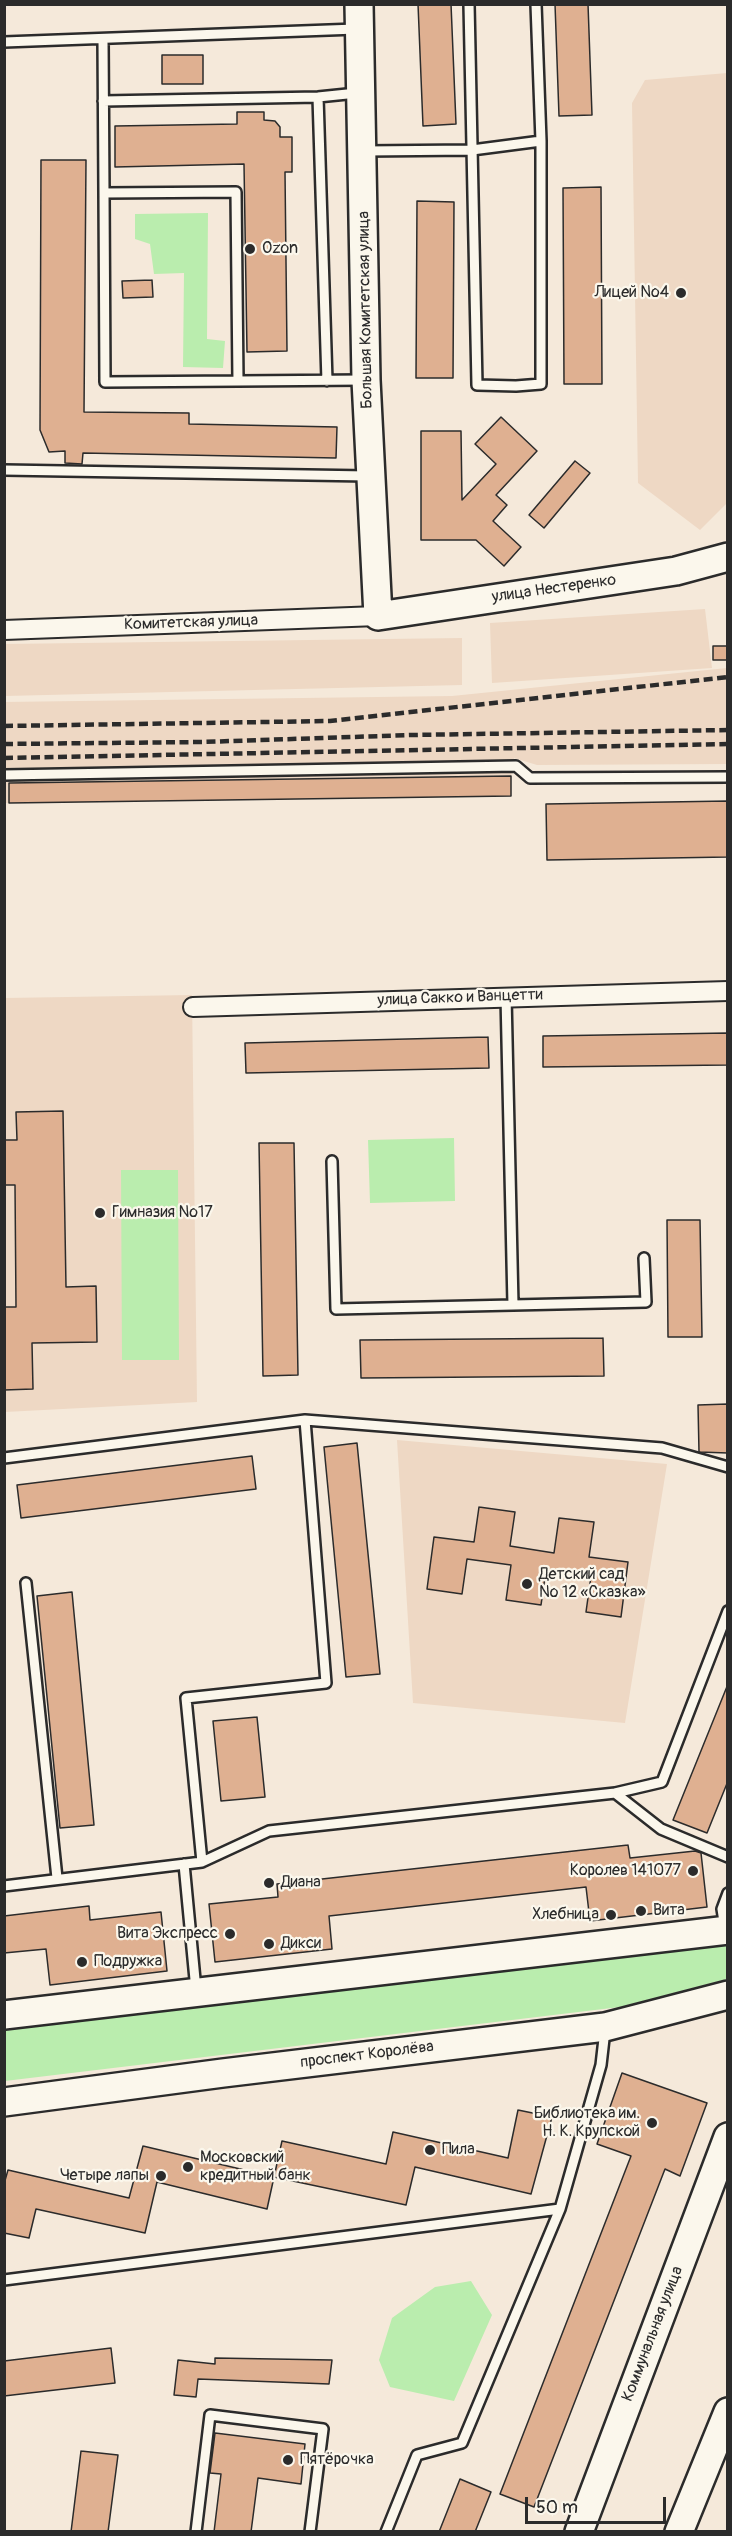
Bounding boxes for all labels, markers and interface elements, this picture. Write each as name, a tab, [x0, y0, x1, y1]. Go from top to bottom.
street label: Большая Комитетская улица	[355, 211, 377, 409]
place label: Ozon	[262, 239, 298, 259]
marker: Ozon	[243, 242, 257, 256]
place label: Лицей №4	[595, 283, 669, 303]
marker: Лицей №4	[674, 286, 688, 300]
street label: улица Нестеренко	[491, 571, 617, 607]
street label: Комитетская улица	[124, 611, 258, 635]
street label: улица Сакко и Ванцетти	[377, 986, 543, 1010]
place label: Гимназия №17	[112, 1203, 213, 1223]
marker: Гимназия №17	[93, 1206, 107, 1220]
place label: Детский сад № 12 «Сказка»	[539, 1565, 646, 1603]
marker: Детский сад № 12 «Сказка»	[520, 1577, 534, 1591]
place label: Королев 141077	[570, 1861, 681, 1881]
marker: Королев 141077	[686, 1864, 700, 1878]
place label: Диана	[281, 1873, 321, 1893]
marker: Диана	[262, 1876, 276, 1890]
place label: Вита	[653, 1901, 685, 1921]
marker: Вита	[634, 1904, 648, 1918]
place label: Хлебница	[532, 1905, 599, 1925]
marker: Хлебница	[604, 1908, 618, 1922]
place label: Вита Экспресс	[117, 1924, 218, 1944]
marker: Вита Экспресс	[223, 1927, 237, 1941]
place label: Дикси	[281, 1934, 321, 1954]
marker: Дикси	[262, 1937, 276, 1951]
place label: Подружка	[94, 1952, 162, 1972]
marker: Подружка	[75, 1955, 89, 1969]
street label: проспект Королёва	[299, 2037, 435, 2073]
place label: Библиотека им. Н. К. Крупской	[534, 2104, 640, 2142]
marker: Библиотека им. Н. К. Крупской	[645, 2116, 659, 2130]
place label: Пила	[442, 2140, 475, 2160]
marker: Пила	[423, 2143, 437, 2157]
place label: Московский кредитный банк	[200, 2148, 311, 2186]
marker: Московский кредитный банк	[181, 2160, 195, 2174]
place label: Четыре лапы	[60, 2166, 149, 2186]
marker: Четыре лапы	[154, 2169, 168, 2183]
street label: Коммунальная улица	[618, 2264, 688, 2404]
place label: Пятёрочка	[300, 2450, 374, 2470]
marker: Пятёрочка	[281, 2453, 295, 2467]
scale bar	[528, 2485, 669, 2523]
text: 50 m	[536, 2496, 578, 2519]

